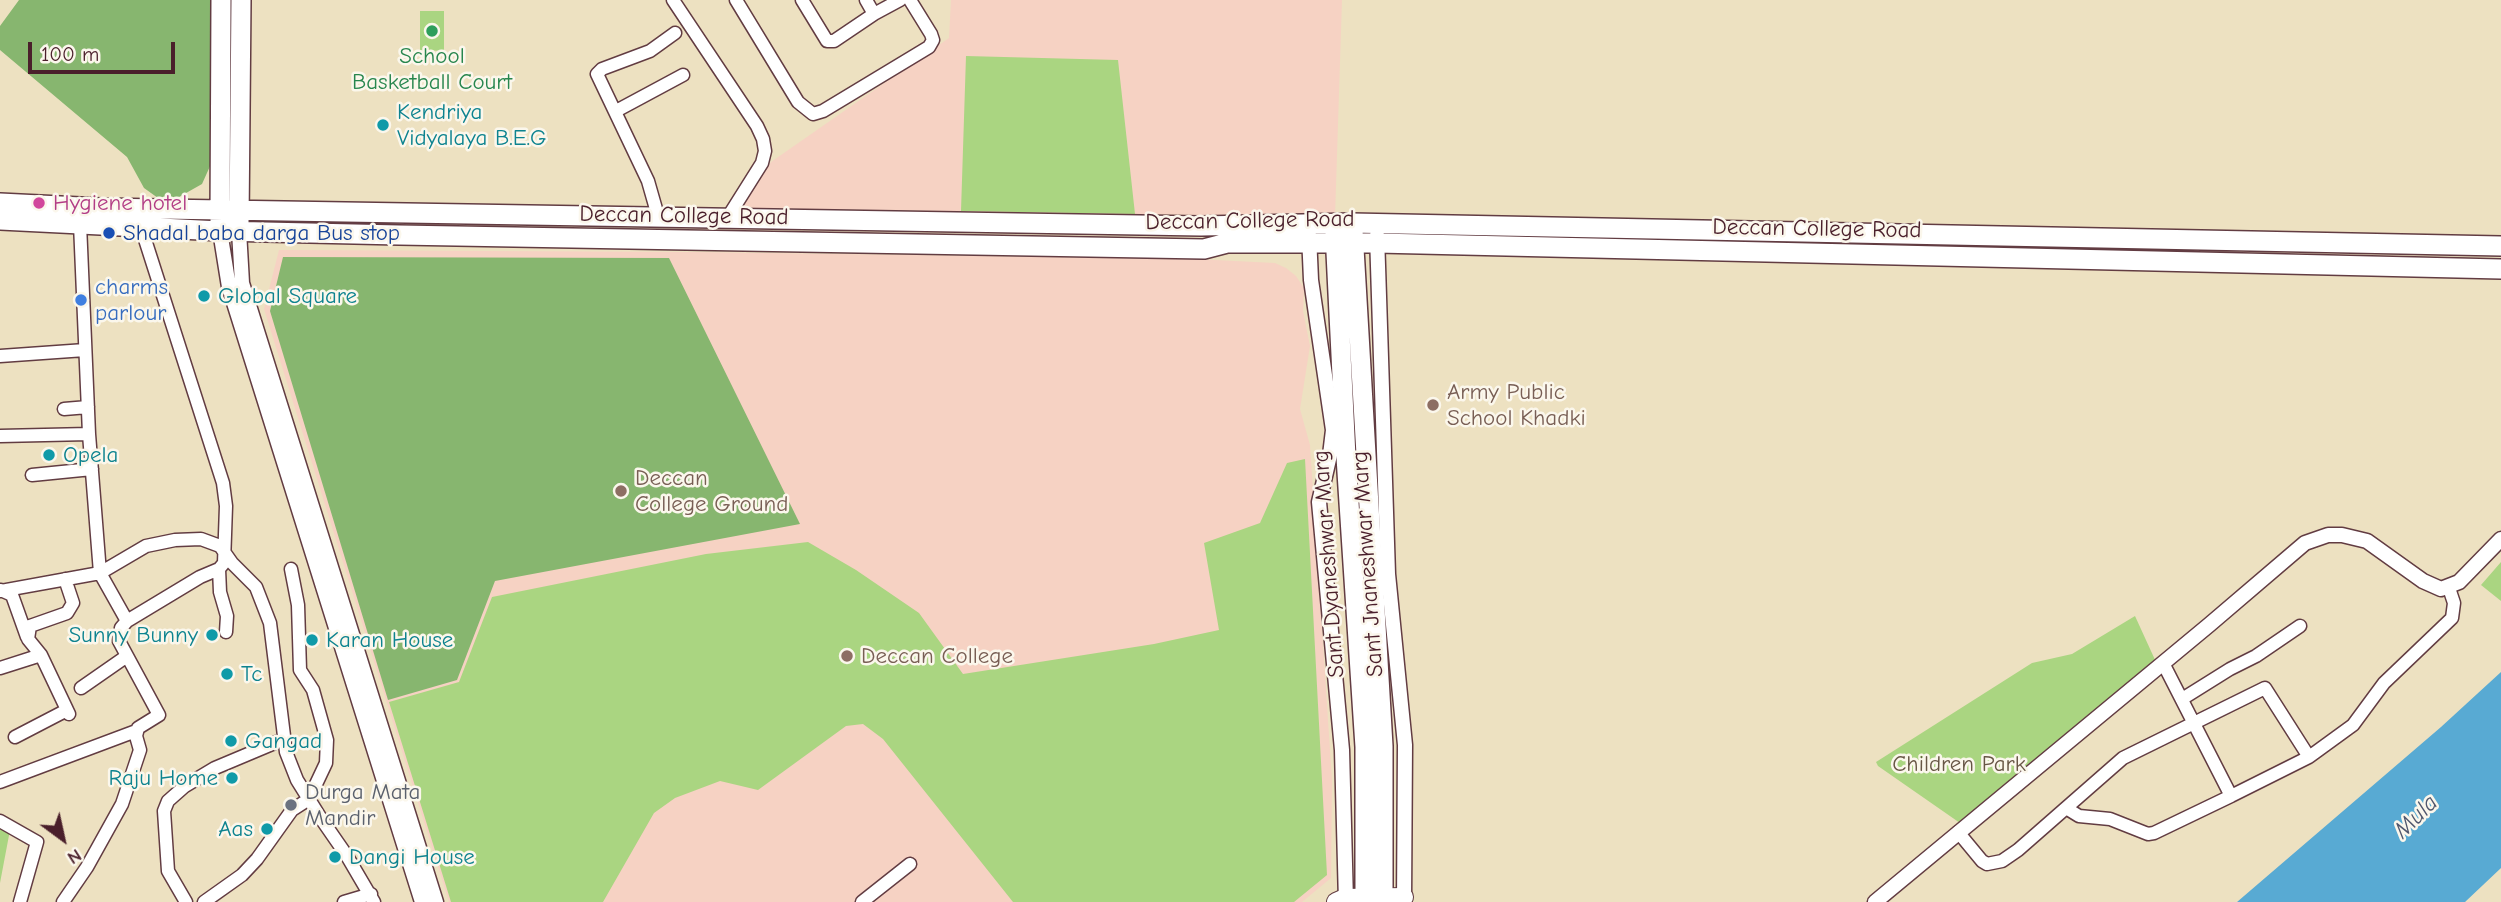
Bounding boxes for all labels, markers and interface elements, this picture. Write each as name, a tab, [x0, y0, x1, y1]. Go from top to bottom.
marker: School Basketball Court	[424, 23, 440, 39]
scale bar	[32, 28, 178, 72]
text: 100 m	[41, 42, 99, 66]
place label: School Basketball Court	[352, 42, 512, 96]
place label: Kendriya Vidyalaya B.E.G	[397, 98, 547, 152]
marker: Kendriya Vidyalaya B.E.G	[375, 117, 391, 133]
place label: Hygiene hotel	[53, 189, 187, 217]
marker: Hygiene hotel	[31, 195, 47, 211]
street label: Deccan College Road	[579, 200, 789, 232]
street label: Deccan College Road	[1145, 205, 1355, 237]
street label: Deccan College Road	[1712, 213, 1922, 245]
place label: Shadal baba darga Bus stop	[123, 219, 400, 247]
marker: Shadal baba darga Bus stop	[101, 225, 117, 241]
place label: charms parlour	[95, 273, 168, 327]
place label: Global Square	[218, 282, 357, 310]
marker: Global Square	[196, 288, 212, 304]
marker: charms parlour	[73, 292, 89, 308]
place label: Army Public School Khadki	[1447, 378, 1586, 432]
marker: Army Public School Khadki	[1425, 397, 1441, 413]
place label: Opela	[63, 441, 118, 469]
marker: Opela	[41, 447, 57, 463]
street label: Sant Dyaneshwar Marg	[1307, 449, 1351, 679]
street label: Sant Jnaneshwar Marg	[1346, 450, 1390, 678]
place label: Deccan College Ground	[635, 464, 788, 518]
marker: Deccan College Ground	[613, 483, 629, 499]
place label: Sunny Bunny	[68, 621, 198, 649]
place label: Karan House	[326, 626, 453, 654]
marker: Sunny Bunny	[204, 627, 220, 643]
marker: Karan House	[304, 632, 320, 648]
place label: Deccan College	[861, 642, 1013, 670]
marker: Deccan College	[839, 648, 855, 664]
place label: Tc	[241, 660, 262, 688]
marker: Tc	[219, 666, 235, 682]
place label: Gangad	[245, 727, 322, 755]
marker: Gangad	[223, 733, 239, 749]
park label: Children Park	[1892, 750, 2026, 778]
place label: Raju Home	[108, 764, 218, 792]
marker: Raju Home	[224, 770, 240, 786]
place label: Durga Mata Mandir	[305, 778, 420, 832]
water label: Mula	[2388, 789, 2444, 845]
marker: Durga Mata Mandir	[283, 797, 299, 813]
north arrow	[28, 804, 98, 874]
place label: Aas	[218, 815, 253, 843]
marker: Aas	[259, 821, 275, 837]
place label: Dangi House	[349, 843, 475, 871]
text: N	[63, 844, 86, 869]
marker: Dangi House	[327, 849, 343, 865]

